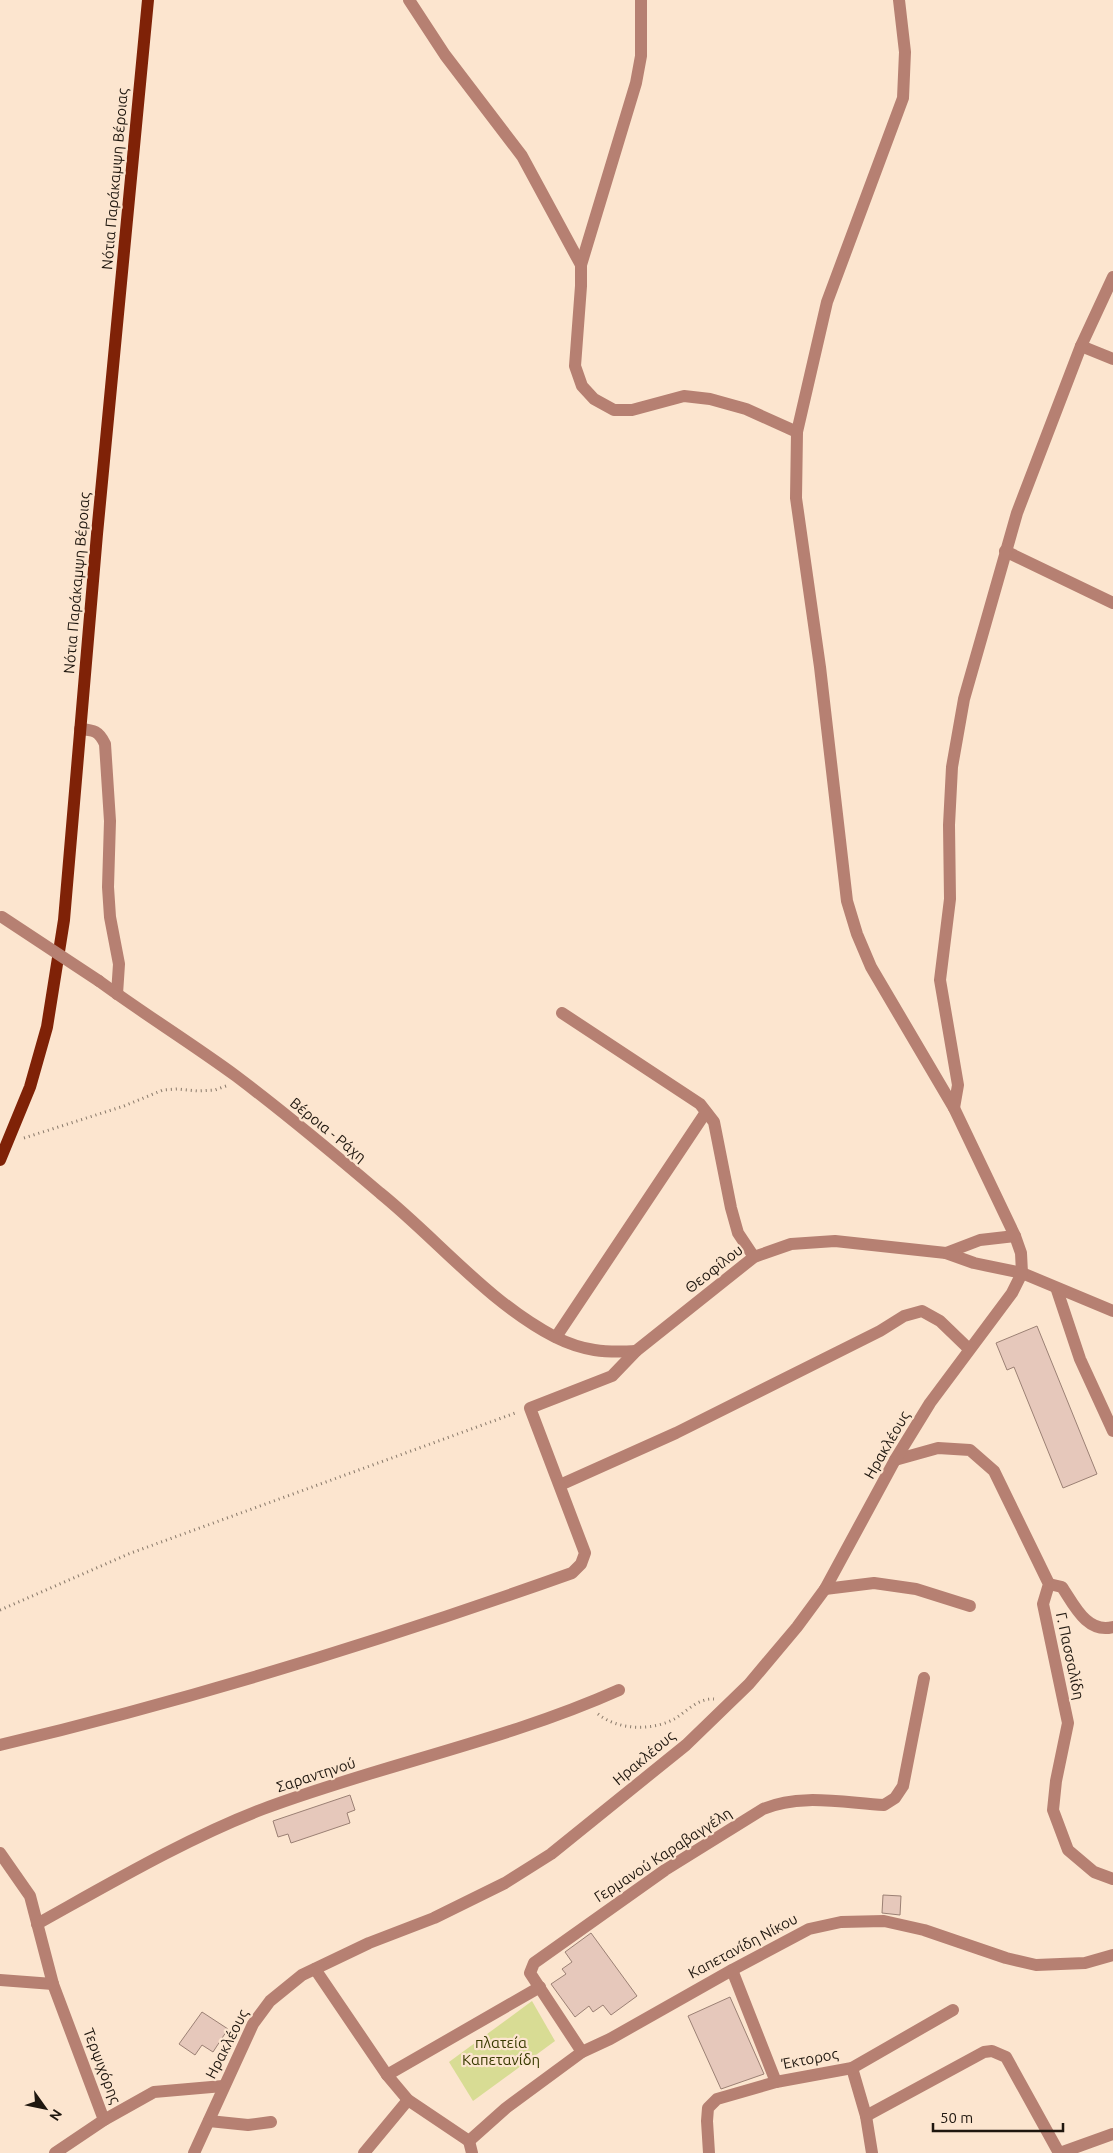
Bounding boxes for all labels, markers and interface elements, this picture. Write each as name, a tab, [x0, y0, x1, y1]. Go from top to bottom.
street label: Νότια Παράκαμψη Βέροιας	[98, 87, 131, 271]
street label: Νότια Παράκαμψη Βέροιας	[60, 491, 93, 675]
street label: Βέροια - Ράχη	[287, 1094, 370, 1165]
street label: Θεοφίλου	[682, 1241, 746, 1296]
street label: Ηρακλέους	[860, 1408, 913, 1482]
street label: Γ. Πασσαλίδη	[1053, 1611, 1088, 1701]
street label: Ηρακλέους	[609, 1727, 678, 1788]
street label: Σαραντηνού	[274, 1754, 358, 1795]
street label: Γερμανού Καραβαγγέλη	[591, 1804, 735, 1905]
street label: Καπετανίδη Νίκου	[685, 1910, 800, 1982]
street label: Ηρακλέους	[202, 2006, 251, 2081]
street label: Τερψιχόρης	[80, 2026, 125, 2106]
park label: πλατεία Καπετανίδη	[462, 2034, 540, 2068]
street label: Έκτορος	[779, 2045, 840, 2072]
north arrow	[20, 2083, 70, 2133]
scale bar	[933, 2100, 1063, 2132]
text: N	[46, 2106, 65, 2124]
text: 50 m	[940, 2109, 973, 2126]

